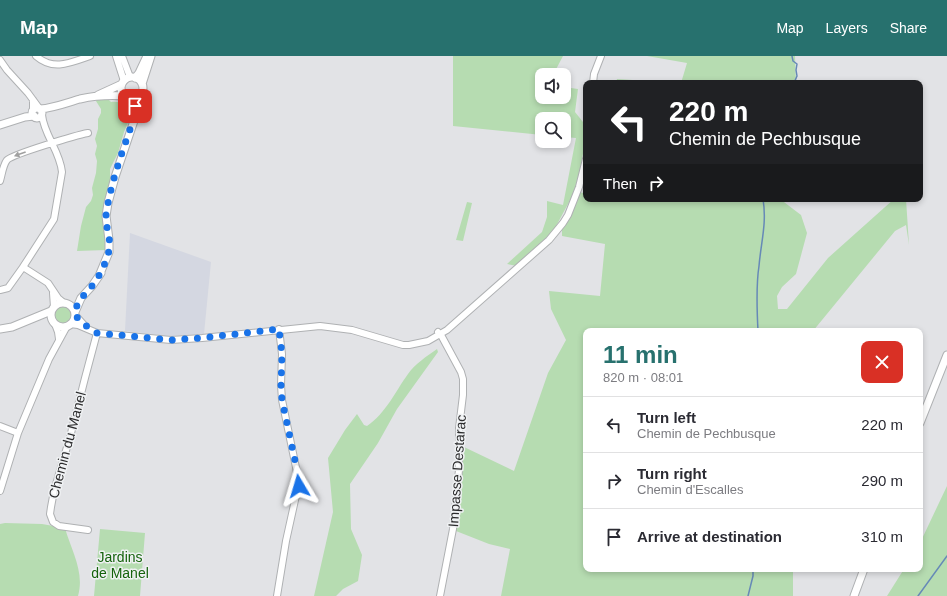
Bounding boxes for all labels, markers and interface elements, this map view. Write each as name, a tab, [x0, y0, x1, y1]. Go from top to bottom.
text: Map	[20, 17, 58, 38]
text: Map	[776, 20, 804, 36]
text: Layers	[826, 20, 868, 36]
text: Share	[890, 20, 927, 36]
map controls	[535, 68, 571, 148]
button: sound	[535, 68, 571, 104]
pin	[118, 89, 152, 123]
icon: arrive	[124, 95, 146, 117]
icon: left	[603, 96, 655, 148]
text: 220 m	[669, 96, 748, 127]
button: search	[535, 112, 571, 148]
text: Chemin de Pechbusque	[669, 129, 861, 149]
one-way arrow	[13, 152, 25, 158]
icon: right	[645, 172, 667, 194]
text: Then	[603, 175, 637, 192]
text: 11 min	[603, 341, 678, 368]
button: close	[861, 341, 903, 383]
text: 820 m · 08:01	[603, 370, 683, 385]
street label: Chemin du Manel	[45, 390, 89, 500]
text: Turn left	[637, 409, 696, 426]
street label: Impasse Destarac	[445, 414, 469, 528]
icon: left	[603, 414, 625, 436]
text: 220 m	[861, 416, 903, 433]
text: Chemin de Pechbusque	[637, 426, 776, 441]
position arrow	[278, 465, 320, 507]
text: Turn right	[637, 465, 707, 482]
icon: right	[603, 470, 625, 492]
text: 290 m	[861, 472, 903, 489]
text: Chemin d'Escalles	[637, 482, 744, 497]
icon: arrive	[603, 526, 625, 548]
text: Arrive at destination	[637, 528, 782, 545]
text: 310 m	[861, 528, 903, 545]
park label: Jardins de Manel	[91, 549, 149, 581]

